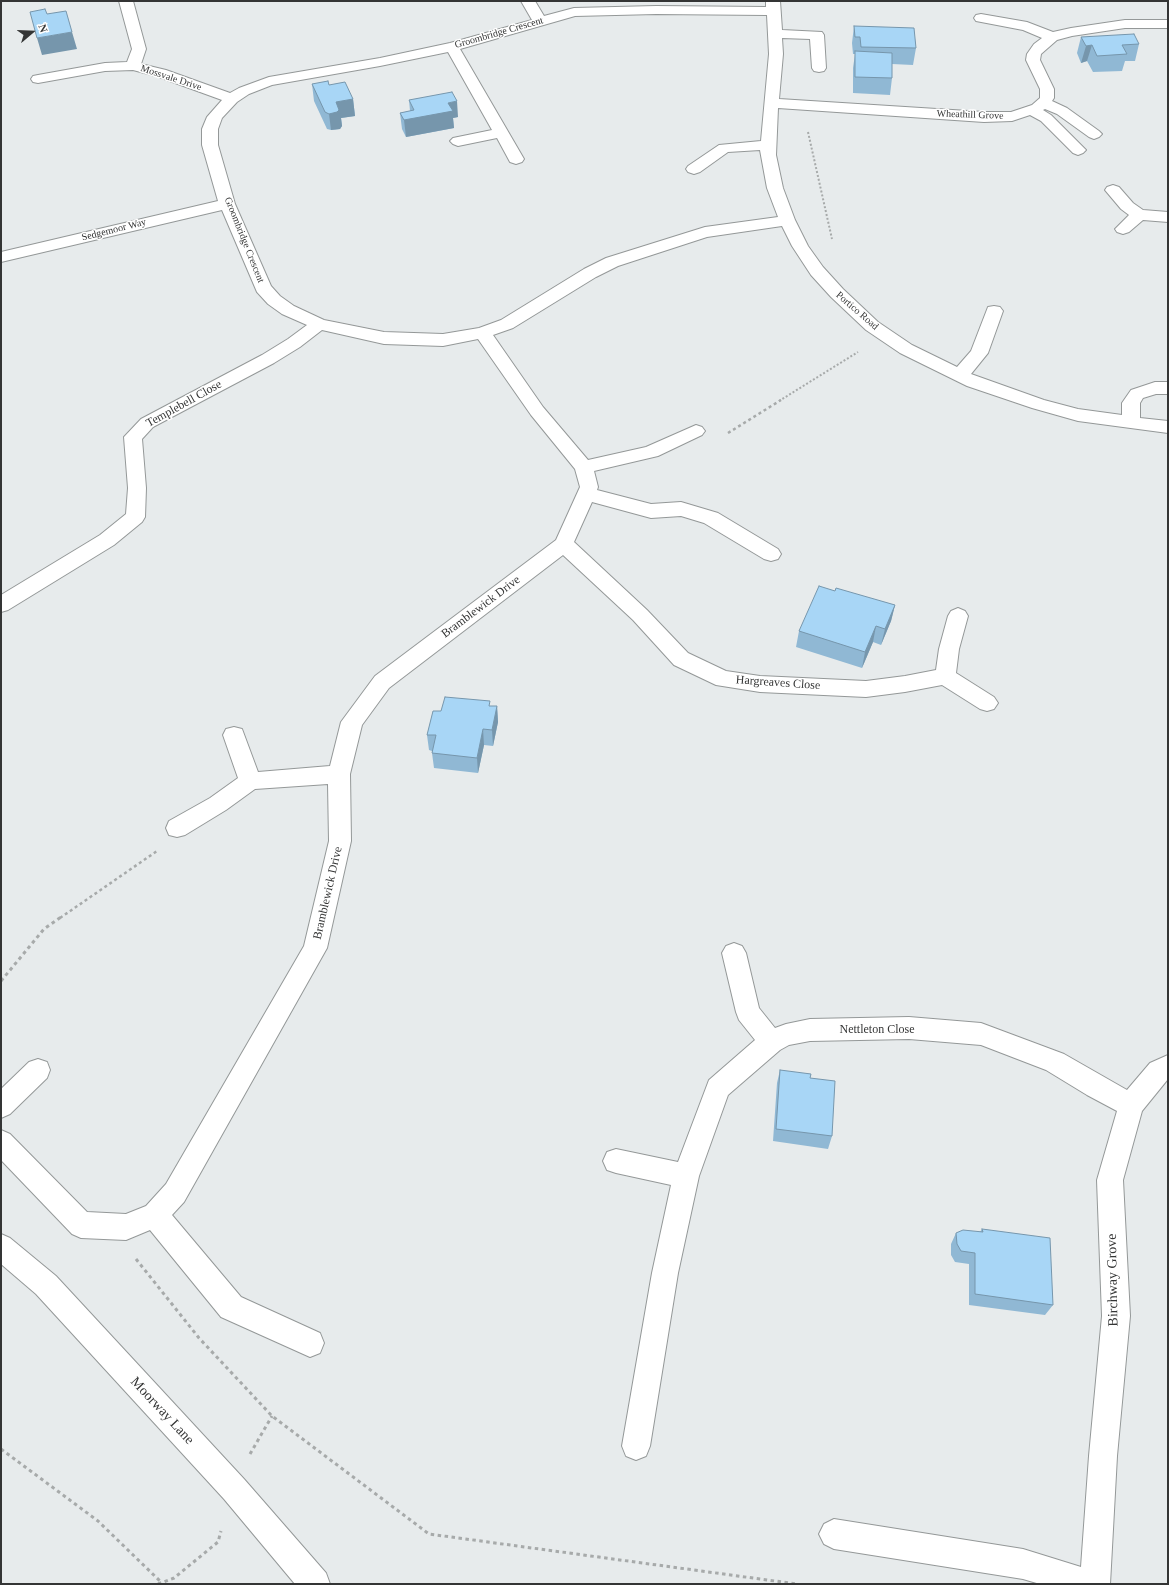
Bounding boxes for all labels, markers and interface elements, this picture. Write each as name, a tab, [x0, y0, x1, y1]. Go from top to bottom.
north arrow	[12, 12, 52, 52]
street label: Groombridge Crescent	[453, 15, 545, 51]
text: N	[36, 22, 50, 34]
street label: Mossvale Drive	[139, 62, 203, 94]
street label: Wheathill Grove	[936, 108, 1004, 122]
street label: Groombridge Crescent	[221, 195, 267, 285]
street label: Sedgemoor Way	[80, 216, 148, 244]
street label: Portico Road	[833, 289, 881, 333]
street label: Templebell Close	[144, 377, 224, 431]
street label: Bramblewick Drive	[439, 573, 523, 641]
street label: Hargreaves Close	[735, 673, 821, 693]
street label: Bramblewick Drive	[310, 845, 346, 941]
street label: Nettleton Close	[840, 1023, 914, 1037]
street label: Birchway Grove	[1104, 1233, 1122, 1327]
street label: Moorway Lane	[127, 1374, 197, 1448]

